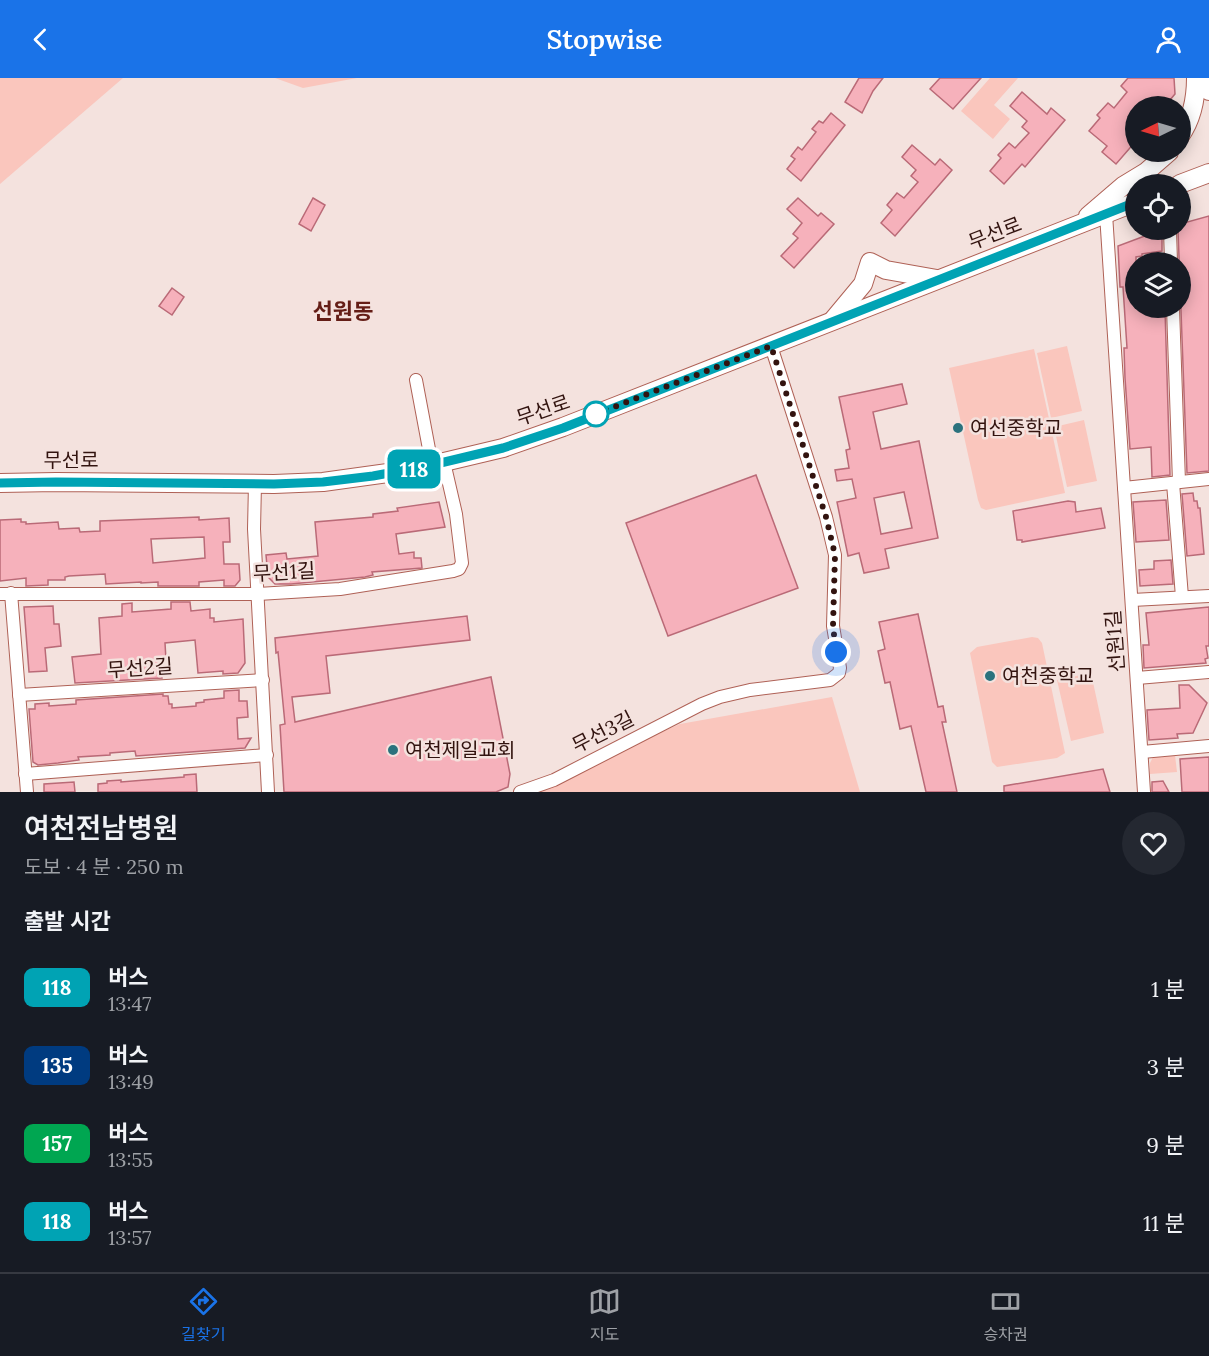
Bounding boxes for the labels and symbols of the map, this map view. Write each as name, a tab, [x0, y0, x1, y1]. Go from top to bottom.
north arrow	[1125, 96, 1191, 162]
street label: 무선로	[965, 211, 1025, 254]
district label: 선원동	[313, 297, 373, 325]
street label: 무선로	[513, 389, 573, 430]
unlabelled marker	[583, 401, 609, 427]
place label: 여선중학교	[970, 415, 1062, 440]
marker: 여선중학교	[951, 421, 965, 435]
street label: 무선로	[43, 447, 99, 472]
line badge: 118	[380, 450, 448, 488]
street label: 무선1길	[252, 557, 316, 586]
street label: 선원1길	[1100, 609, 1129, 673]
your location	[821, 637, 851, 667]
street label: 무선2길	[106, 653, 174, 682]
place label: 여천중학교	[1002, 663, 1094, 688]
marker: 여천중학교	[983, 669, 997, 683]
street label: 무선3길	[568, 705, 638, 758]
place label: 여천제일교회	[405, 737, 515, 762]
marker: 여천제일교회	[386, 743, 400, 757]

